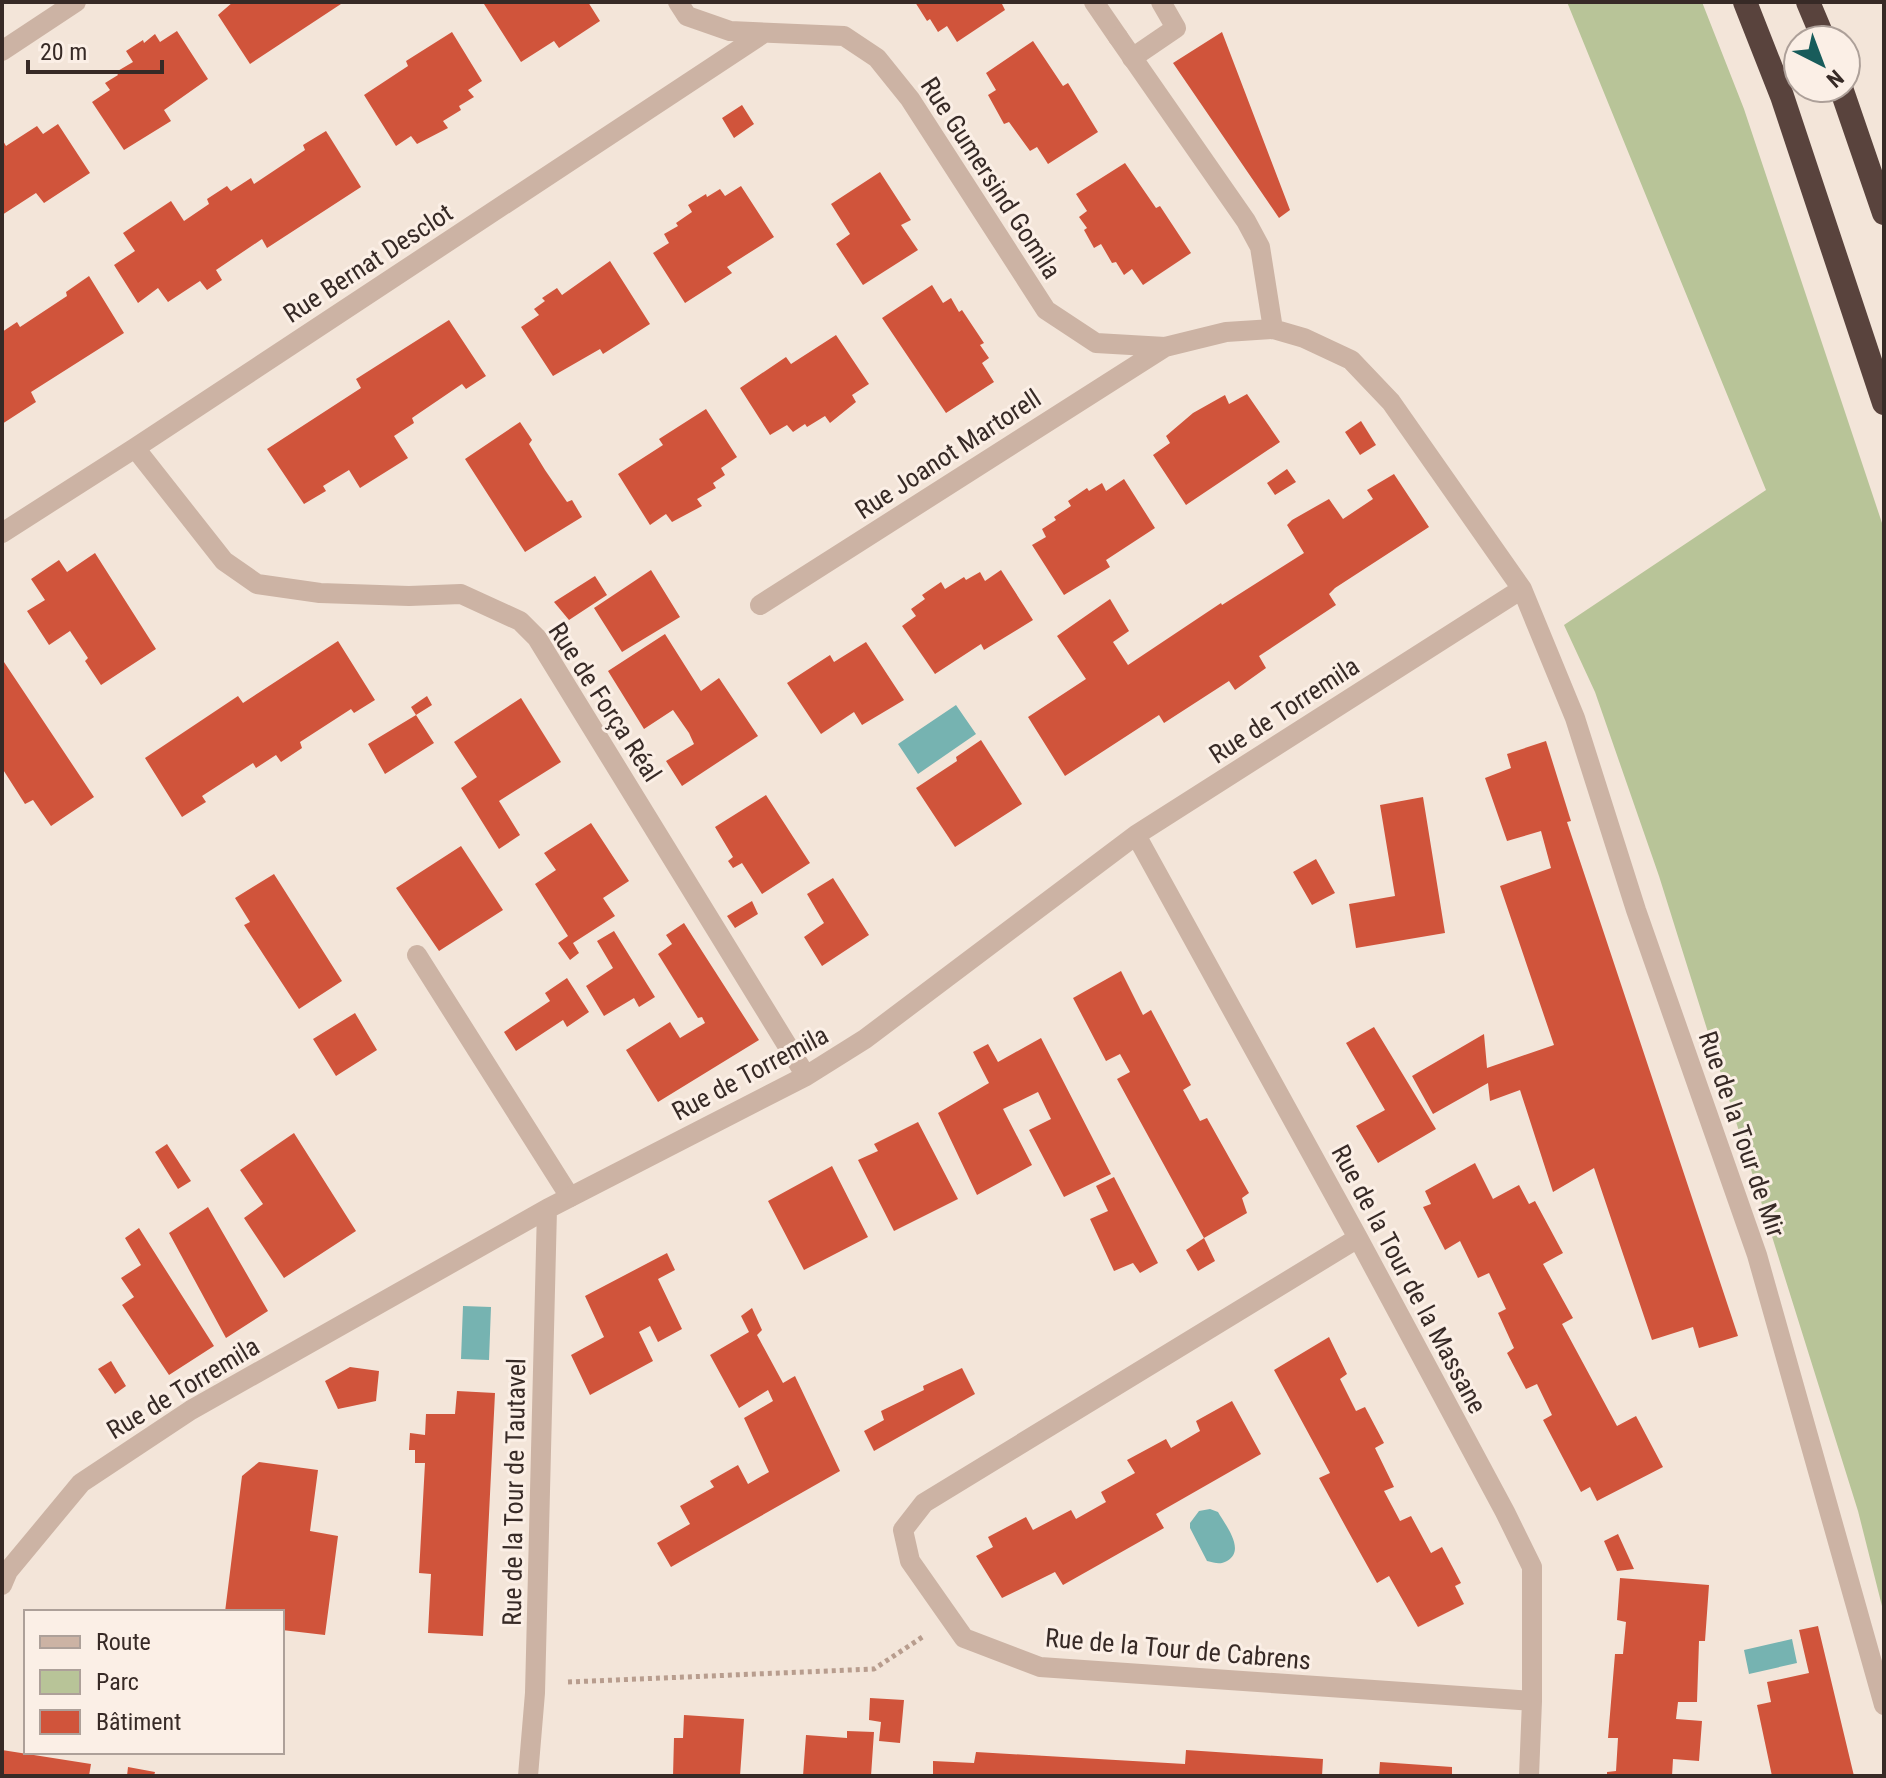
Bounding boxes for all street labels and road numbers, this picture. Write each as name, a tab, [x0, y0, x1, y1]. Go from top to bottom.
street label: Rue Gumersind Gomila	[915, 72, 1067, 284]
street label: Rue Bernat Desclot	[278, 197, 458, 329]
street label: Rue Joanot Martorell	[850, 383, 1046, 525]
street label: Rue de Força Réal	[542, 617, 668, 787]
street label: Rue de Torremila	[1204, 651, 1364, 769]
street label: Rue de Torremila	[667, 1019, 833, 1127]
street label: Rue de la Tour de Mir	[1693, 1027, 1791, 1241]
street label: Rue de la Tour de la Massane	[1325, 1140, 1493, 1418]
street label: Rue de Torremila	[101, 1331, 265, 1445]
street label: Rue de la Tour de Tautavel	[497, 1358, 531, 1626]
street label: Rue de la Tour de Cabrens	[1044, 1622, 1312, 1676]

